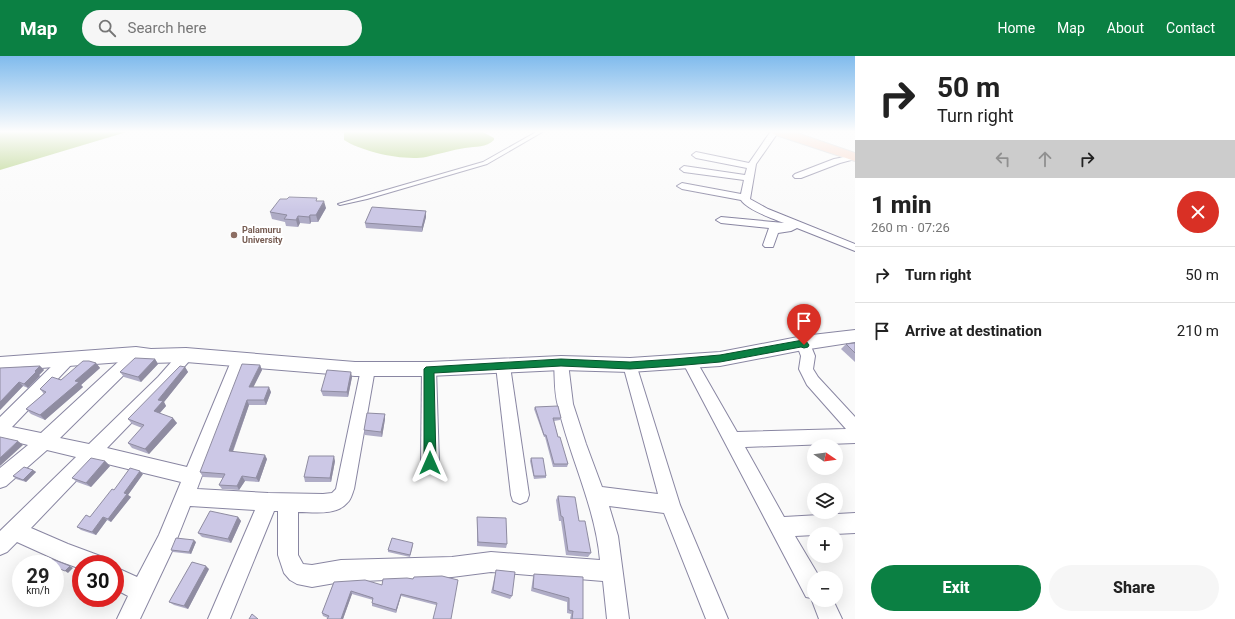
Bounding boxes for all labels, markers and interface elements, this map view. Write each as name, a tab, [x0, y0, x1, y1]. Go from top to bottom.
search box	[82, 10, 362, 46]
text: Map	[20, 17, 58, 40]
icon: search	[96, 17, 118, 39]
text: Search here	[128, 19, 206, 37]
text: Home	[997, 20, 1035, 36]
text: Map	[1057, 20, 1085, 36]
text: About	[1107, 20, 1144, 36]
text: Contact	[1166, 20, 1215, 36]
text: 50 m	[937, 71, 1000, 104]
icon: right	[871, 72, 923, 124]
text: Turn right	[937, 105, 1014, 126]
icon: left	[992, 148, 1014, 170]
icon: ahead	[1034, 148, 1056, 170]
icon: right	[1076, 148, 1098, 170]
text: 1 min	[871, 191, 932, 219]
button: close	[1177, 191, 1219, 233]
text: 260 m · 07:26	[871, 220, 950, 235]
place label: Palamuru University	[242, 225, 283, 245]
marker: Palamuru University	[229, 230, 239, 240]
icon: right	[871, 264, 893, 286]
text: Turn right	[905, 266, 971, 284]
text: 50 m	[1185, 266, 1219, 284]
pin	[787, 304, 821, 345]
icon: arrive	[793, 310, 815, 332]
icon: arrive	[871, 320, 893, 342]
text: Arrive at destination	[905, 322, 1042, 340]
text: 210 m	[1177, 322, 1219, 340]
north arrow	[807, 439, 843, 475]
map controls	[807, 439, 843, 607]
position arrow	[409, 442, 451, 484]
button: layers	[807, 483, 843, 519]
button: +	[807, 527, 843, 563]
speed limit sign: 30	[72, 555, 124, 607]
text: 29	[27, 564, 49, 588]
button: Exit	[871, 565, 1041, 611]
button: Share	[1049, 565, 1219, 611]
button: −	[807, 571, 843, 607]
text: km/h	[26, 585, 50, 596]

